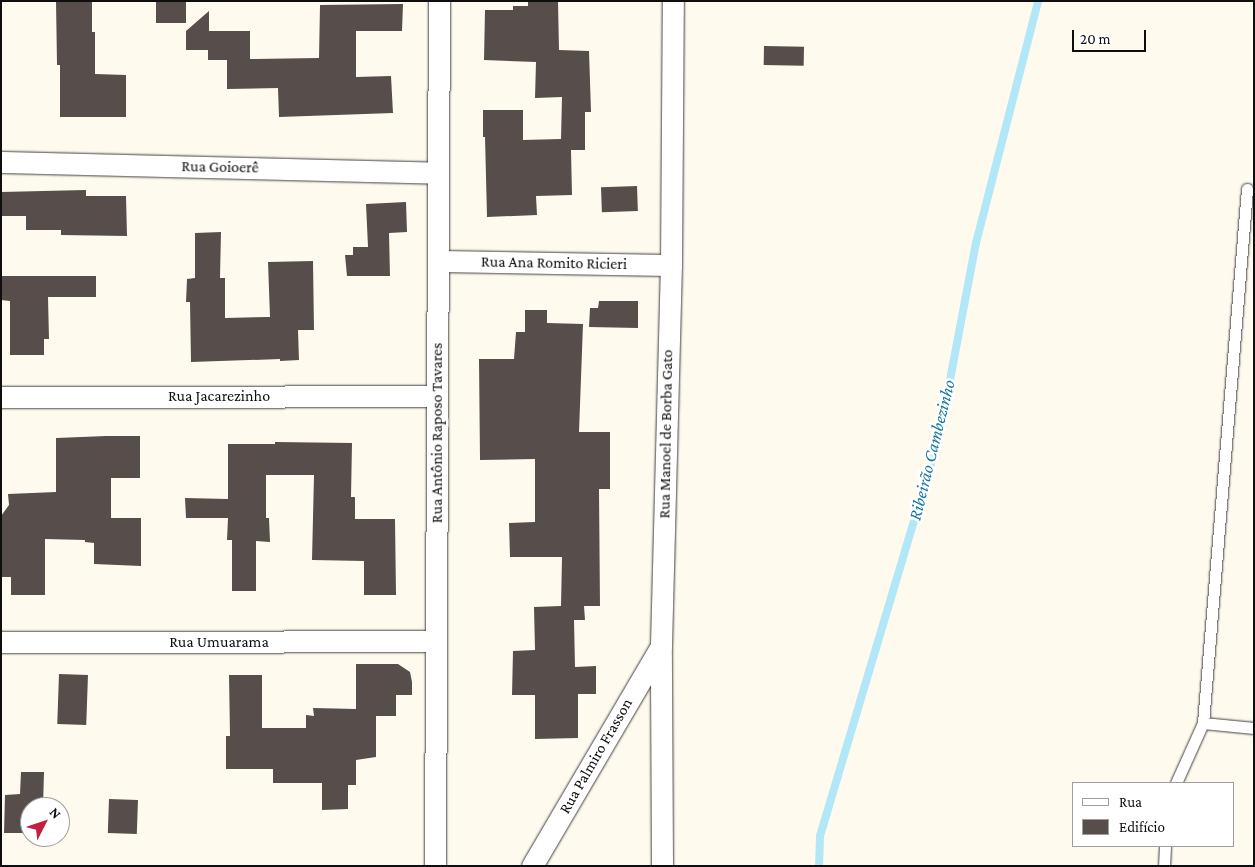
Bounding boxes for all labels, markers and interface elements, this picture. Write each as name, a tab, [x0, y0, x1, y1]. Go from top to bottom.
scale bar	[1075, 20, 1149, 52]
text: 20 m	[1080, 31, 1111, 47]
street label: Rua Goioerê	[181, 157, 259, 177]
street label: Rua Ana Romito Ricieri	[481, 252, 627, 274]
street label: Rua Antônio Raposo Tavares	[427, 343, 447, 523]
street label: Rua Manoel de Borba Gato	[655, 349, 677, 519]
water label: Ribeirão Cambezinho	[904, 378, 960, 522]
street label: Rua Jacarezinho	[168, 386, 270, 406]
street label: Rua Umuarama	[169, 632, 269, 652]
street label: Rua Palmiro Frasson	[555, 695, 637, 817]
legend	[1072, 782, 1235, 847]
text: Rua	[1119, 794, 1142, 810]
north arrow	[20, 797, 70, 847]
text: N	[46, 804, 65, 822]
text: Edifício	[1119, 819, 1165, 835]

